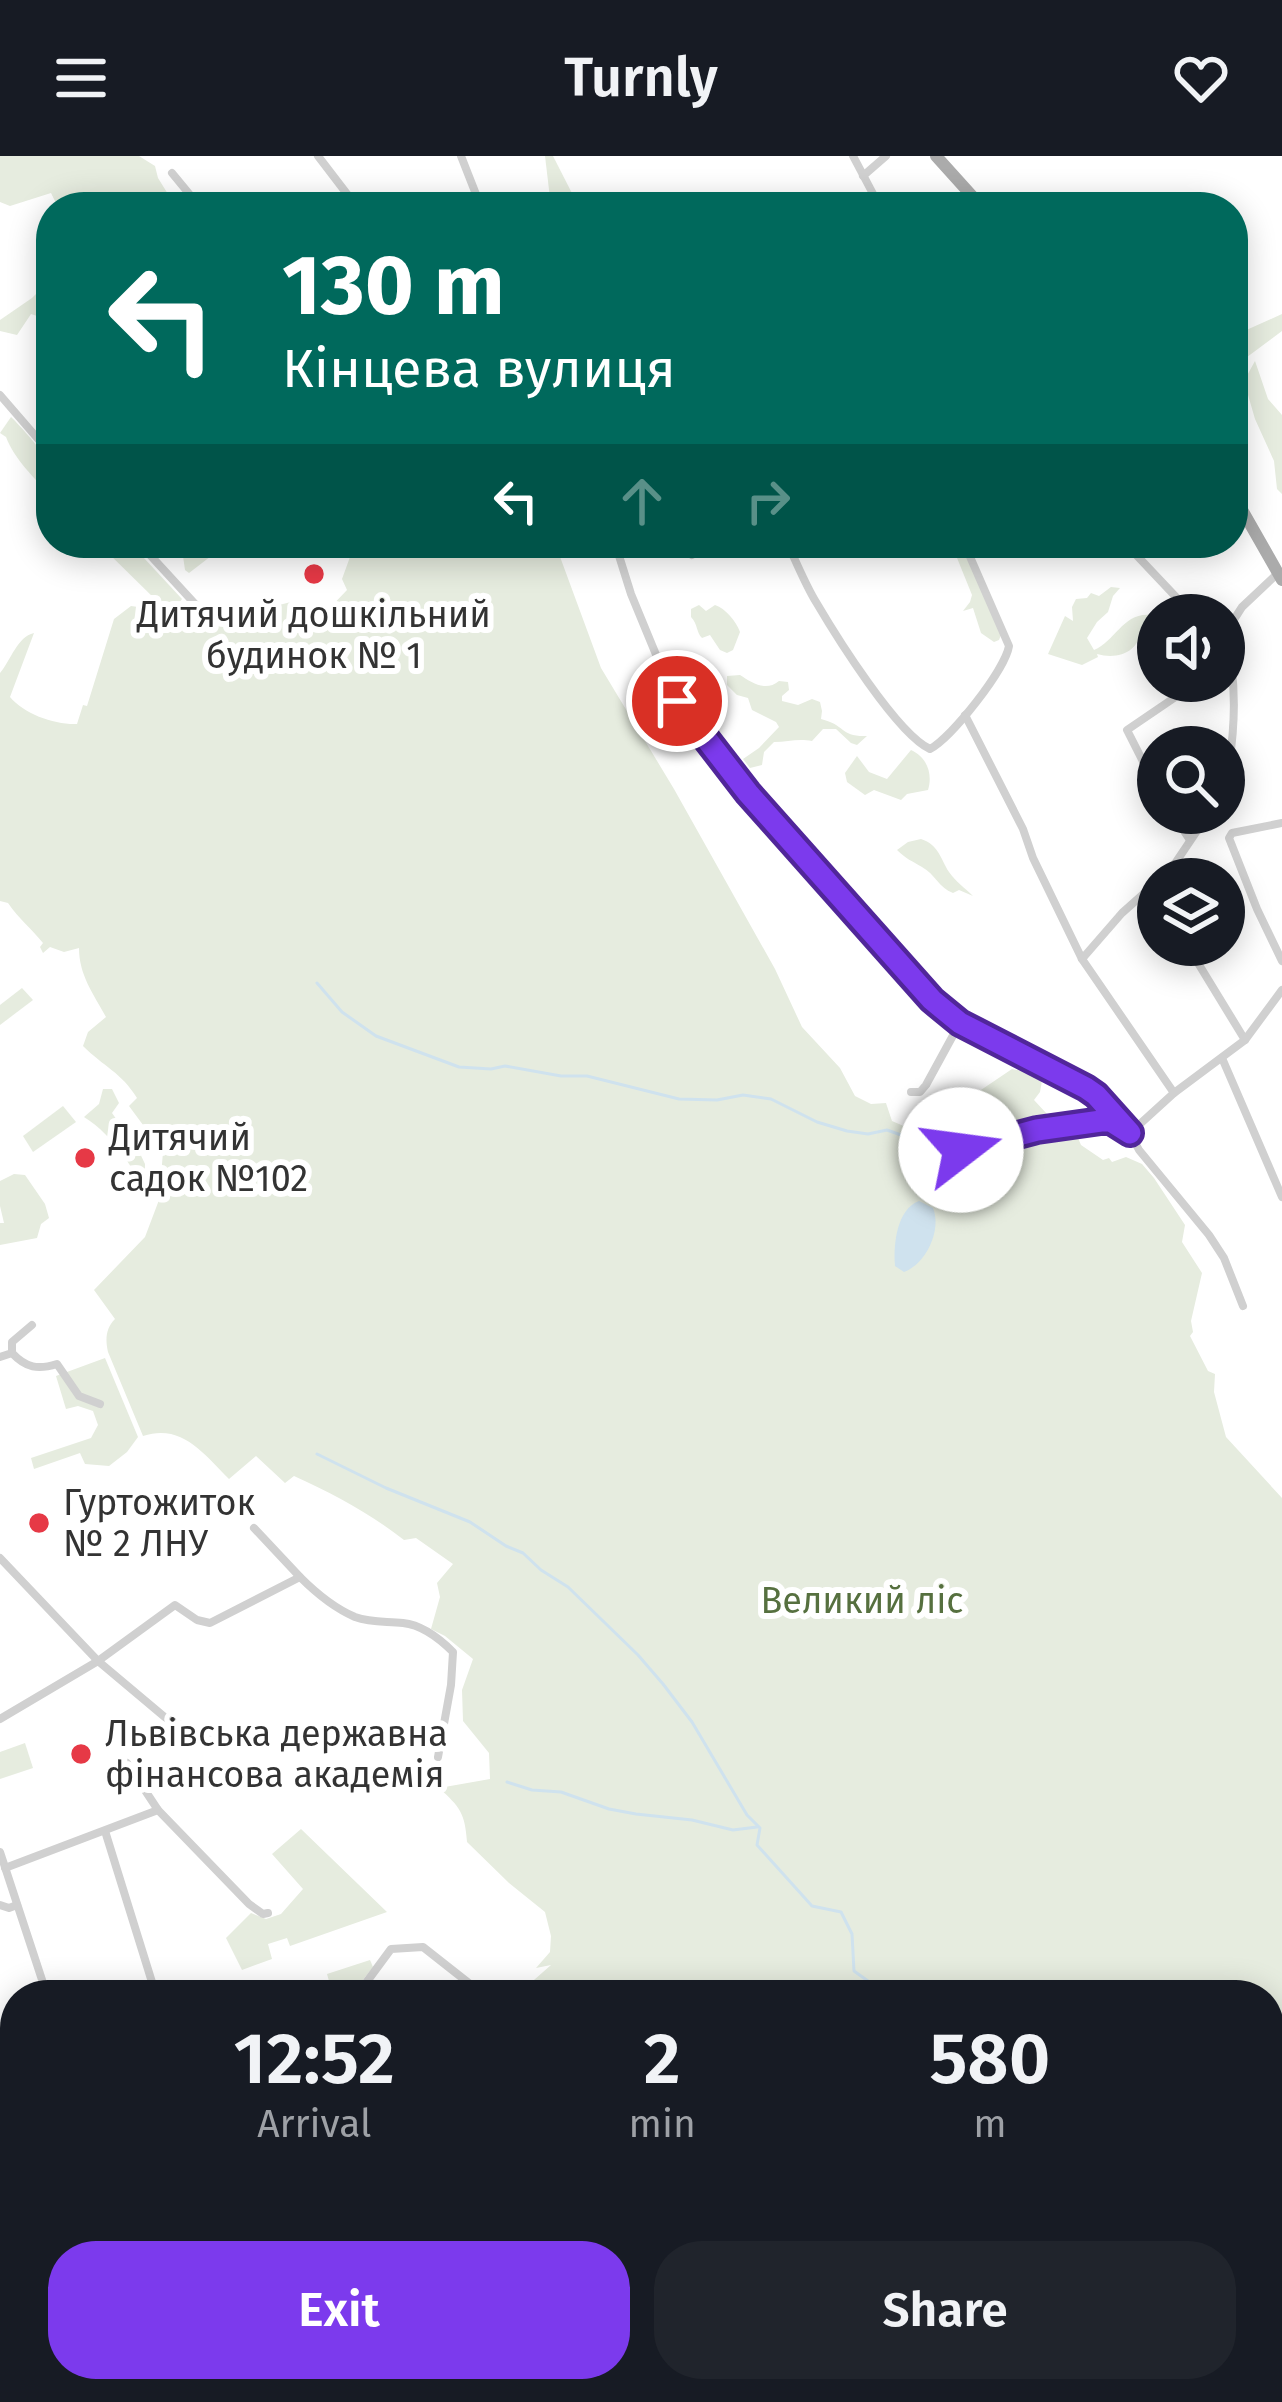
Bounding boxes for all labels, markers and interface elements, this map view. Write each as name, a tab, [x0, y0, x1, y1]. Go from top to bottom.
icon: menu	[48, 45, 114, 111]
icon: heart	[1168, 45, 1234, 111]
text: Turnly	[564, 46, 718, 110]
text: 130 m	[282, 235, 505, 336]
icon: left	[84, 240, 240, 396]
text: Кінцева вулиця	[282, 337, 676, 401]
icon: left	[483, 468, 549, 534]
icon: ahead	[609, 468, 675, 534]
icon: right	[735, 468, 801, 534]
marker: Дитячий дошкільний будинок № 1	[301, 561, 327, 587]
place label: Дитячий дошкільний будинок № 1	[136, 593, 491, 678]
map controls	[1137, 594, 1245, 966]
button: sound	[1137, 594, 1245, 702]
pin	[626, 650, 728, 752]
icon: arrive	[644, 668, 710, 734]
button: search	[1137, 726, 1245, 834]
button: layers	[1137, 858, 1245, 966]
position arrow	[898, 1087, 1024, 1213]
place label: Дитячий садок №102	[108, 1116, 308, 1201]
marker: Дитячий садок №102	[72, 1145, 98, 1171]
place label: Гуртожиток № 2 ЛНУ	[63, 1481, 255, 1566]
marker: Гуртожиток № 2 ЛНУ	[26, 1510, 52, 1536]
park label: Великий ліс	[760, 1579, 964, 1623]
place label: Львівська державна фінансова академія	[105, 1712, 448, 1797]
marker: Львівська державна фінансова академія	[68, 1741, 94, 1767]
text: 12:52	[234, 2016, 395, 2102]
text: 2	[644, 2016, 681, 2102]
text: 580	[929, 2016, 1050, 2102]
text: Arrival	[257, 2101, 371, 2147]
text: min	[629, 2101, 696, 2147]
text: m	[973, 2101, 1007, 2147]
button: Exit	[48, 2241, 630, 2379]
button: Share	[654, 2241, 1236, 2379]

